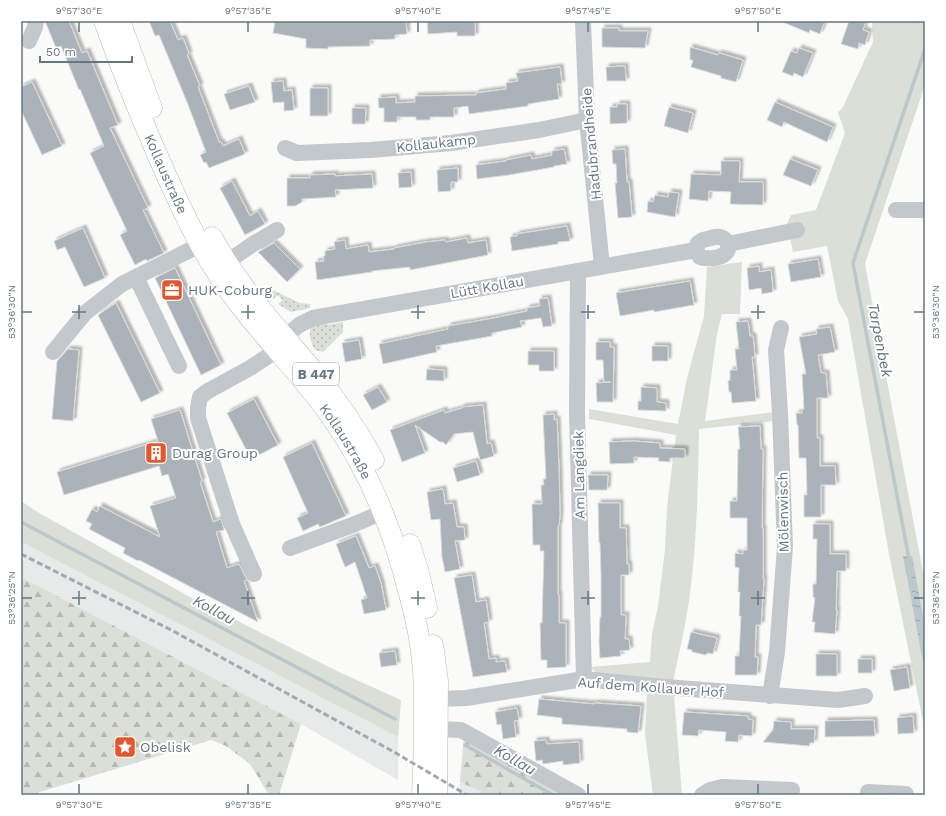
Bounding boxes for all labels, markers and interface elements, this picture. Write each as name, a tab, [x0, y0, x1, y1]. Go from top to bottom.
text: 9°57'30"E	[56, 5, 103, 16]
text: 9°57'35"E	[225, 5, 271, 16]
text: 9°57'40"E	[395, 5, 441, 16]
text: 9°57'45"E	[565, 5, 611, 16]
text: 9°57'50"E	[735, 5, 782, 16]
scale bar	[40, 38, 132, 64]
text: 50 m	[46, 45, 76, 59]
street label: Hadubrandheide	[578, 87, 604, 201]
street label: Kollaukamp	[395, 131, 477, 155]
street label: Kollaustraße	[141, 132, 191, 216]
street label: Lütt Kollau	[449, 273, 525, 301]
office icon: HUK-Coburg	[159, 277, 185, 303]
place label: HUK-Coburg	[188, 282, 272, 298]
text: 53°36'30"N	[6, 285, 17, 339]
text: 53°36'30"N	[930, 285, 941, 339]
water label: Tarpenbek	[864, 301, 896, 380]
road number: B 447	[293, 363, 339, 385]
street label: Kollaustraße	[316, 401, 375, 482]
street label: Am Langdiek	[570, 431, 588, 519]
building icon: Durag Group	[143, 440, 169, 466]
place label: Durag Group	[172, 445, 258, 461]
street label: Mölenwisch	[774, 472, 792, 552]
text: 53°36'25"N	[6, 571, 17, 625]
text: 53°36'25"N	[930, 571, 941, 625]
water label: Kollau	[190, 591, 238, 629]
street label: Auf dem Kollauer Hof	[577, 674, 725, 700]
place icon: Obelisk	[112, 734, 138, 760]
place label: Obelisk	[140, 739, 191, 755]
water label: Kollau	[491, 741, 539, 779]
text: 9°57'30"E	[56, 799, 103, 810]
text: 9°57'35"E	[225, 799, 271, 810]
text: 9°57'40"E	[395, 799, 441, 810]
text: 9°57'45"E	[565, 799, 611, 810]
text: 9°57'50"E	[735, 799, 782, 810]

